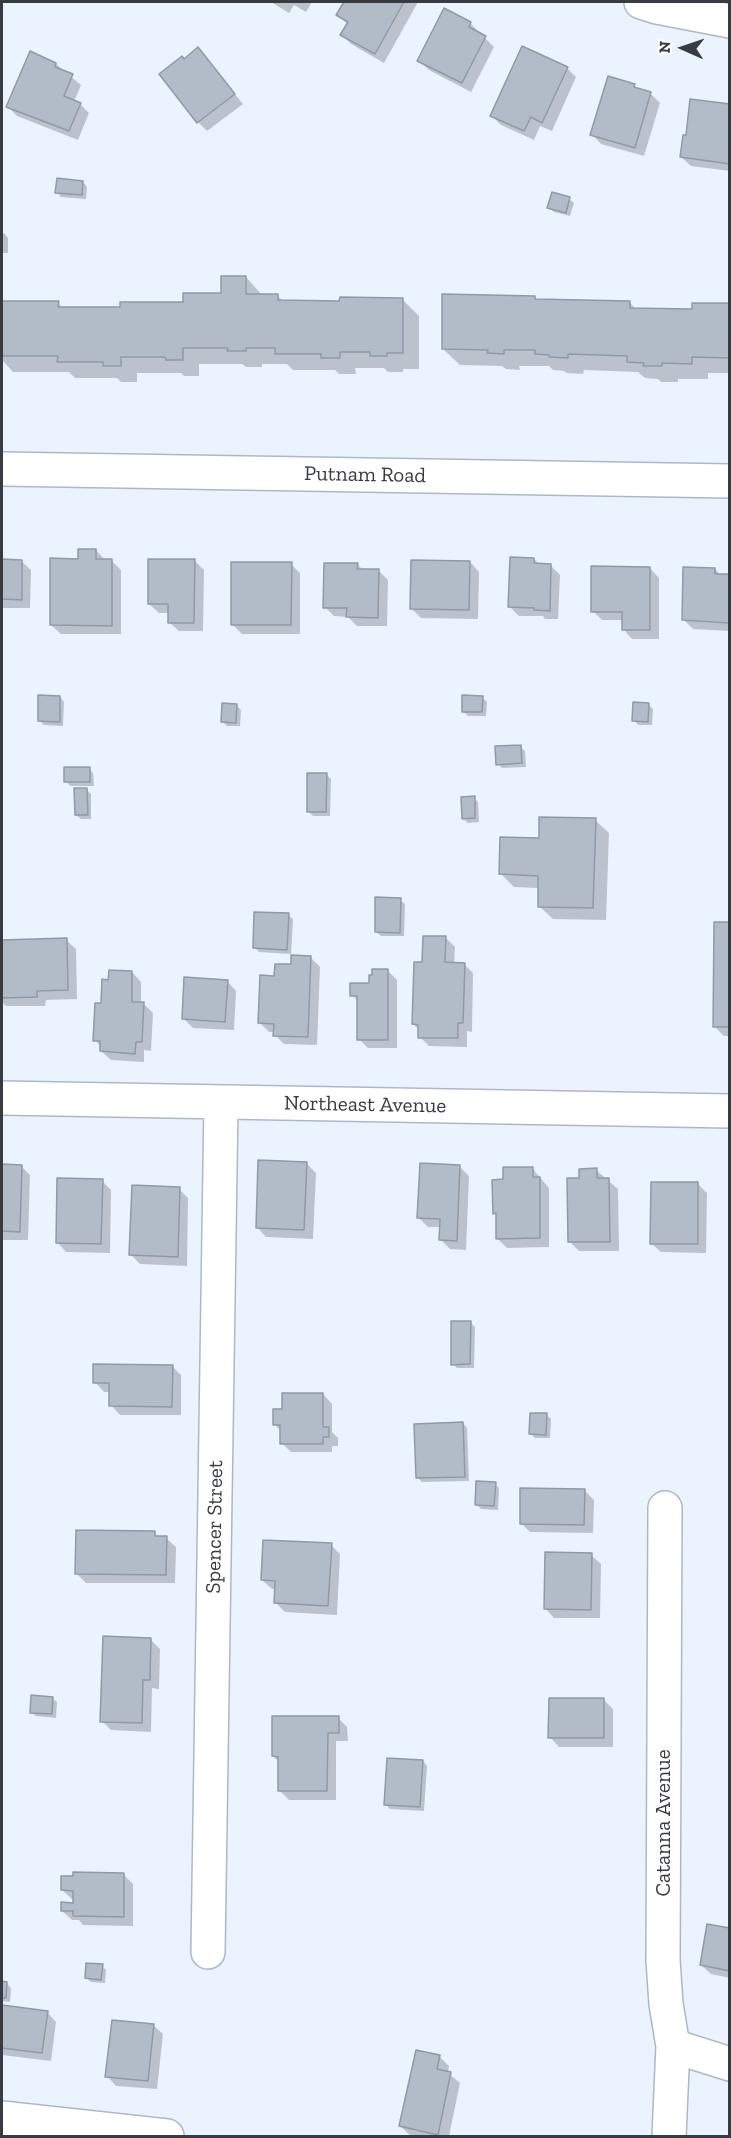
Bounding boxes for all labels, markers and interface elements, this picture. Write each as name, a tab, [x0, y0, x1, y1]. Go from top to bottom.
north arrow	[653, 18, 713, 78]
text: N	[655, 40, 674, 54]
street label: Putnam Road	[304, 461, 426, 489]
street label: Northeast Avenue	[284, 1091, 446, 1119]
street label: Spencer Street	[201, 1460, 229, 1594]
street label: Catanna Avenue	[651, 1749, 677, 1897]

